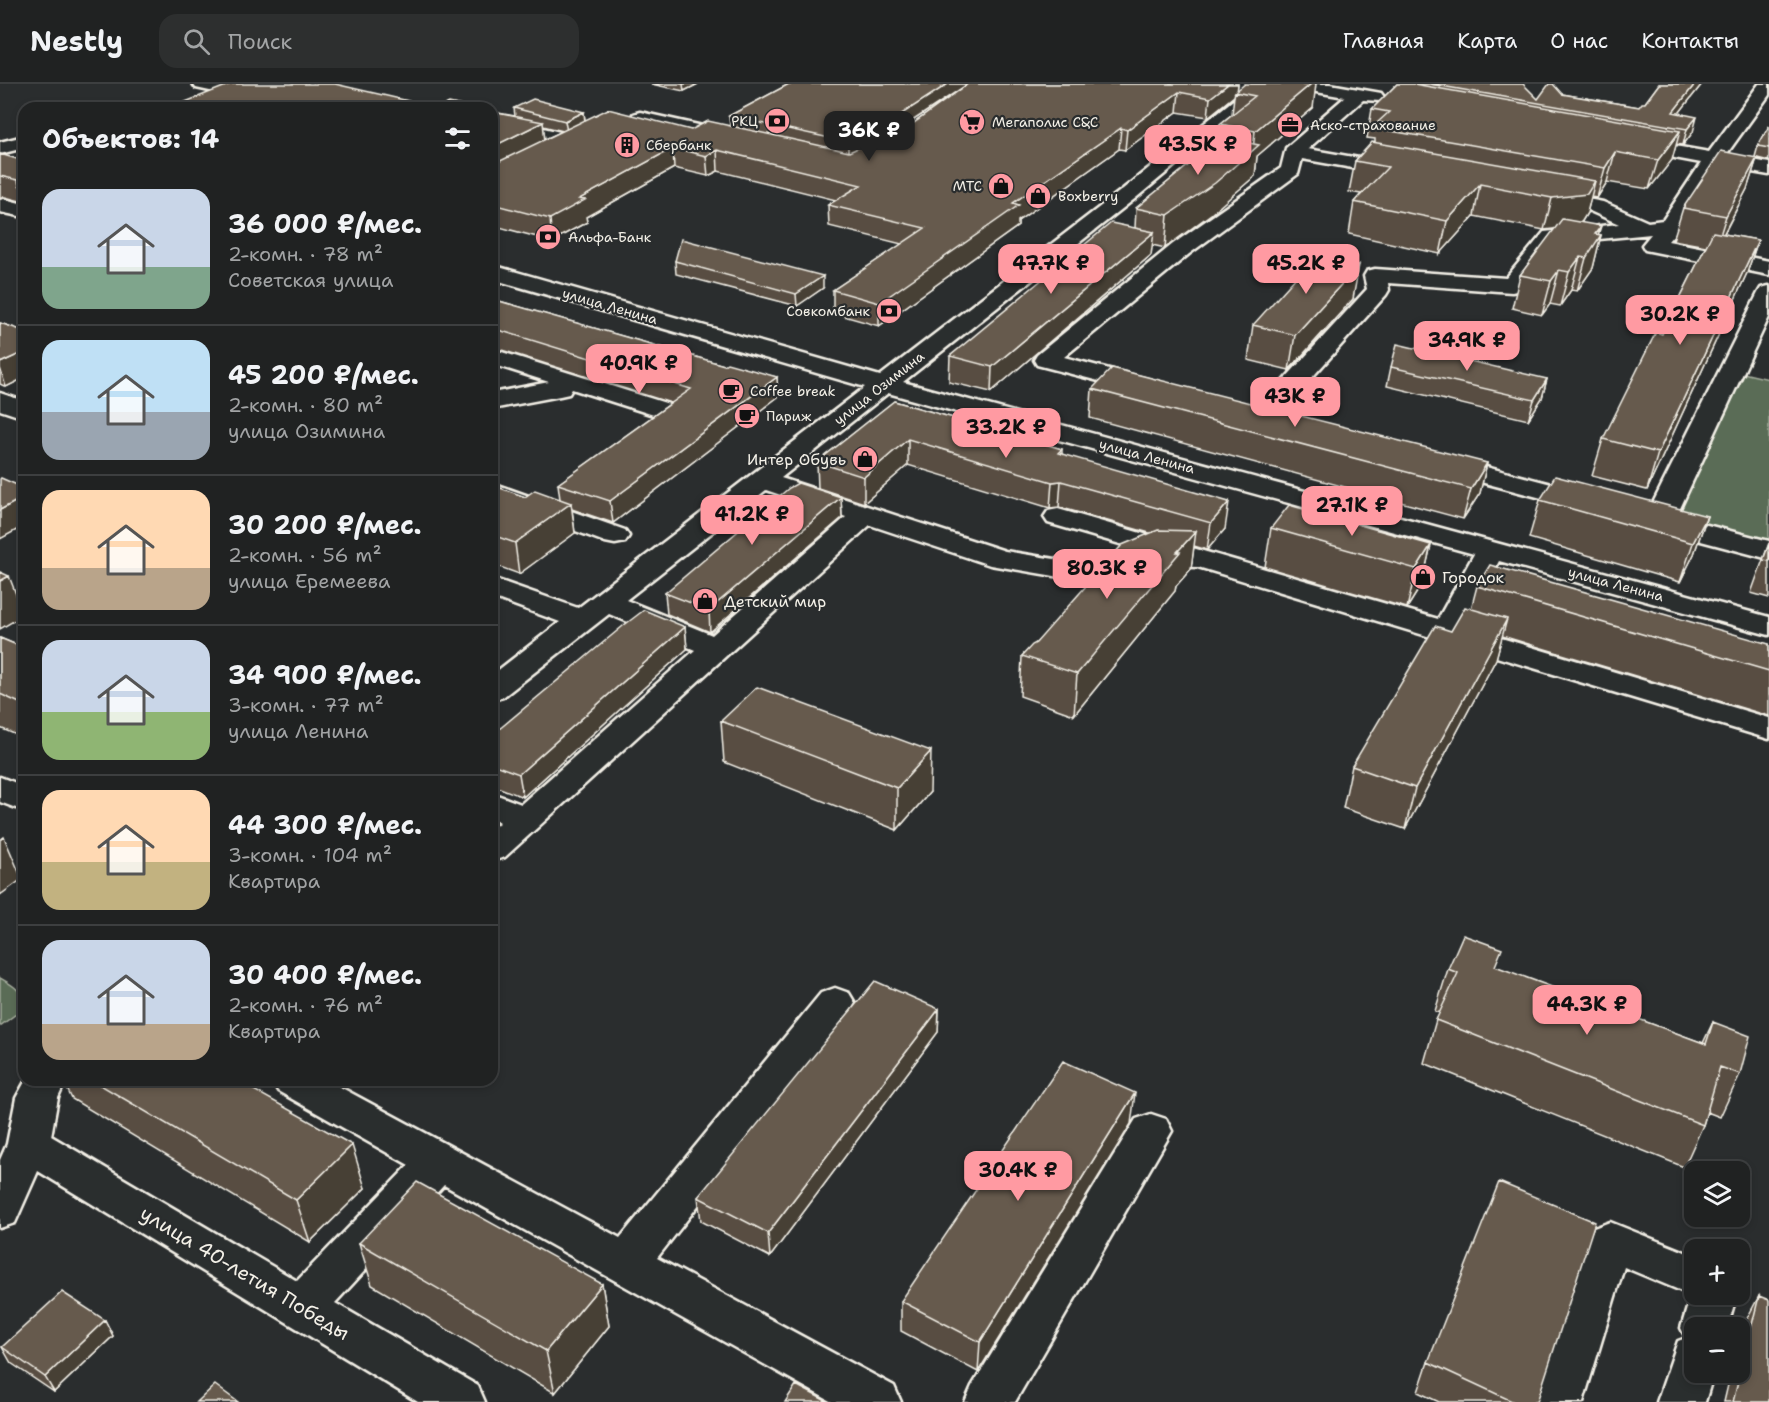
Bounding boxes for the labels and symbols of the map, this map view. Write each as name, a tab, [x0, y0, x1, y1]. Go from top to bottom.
bank icon: РКЦ	[762, 106, 792, 136]
supermarket icon: Мегаполис C&C	[957, 107, 987, 137]
office icon: Аско-страхование	[1275, 110, 1305, 140]
pin: 36K ₽	[827, 111, 911, 162]
place label: РКЦ	[731, 112, 758, 130]
place label: Мегаполис C&C	[992, 113, 1098, 131]
place label: Аско-страхование	[1310, 116, 1436, 134]
pin: 43.5K ₽	[1143, 125, 1253, 176]
building icon: Сбербанк	[612, 130, 642, 160]
place label: Сбербанк	[646, 136, 712, 154]
shop icon: МТС	[986, 171, 1016, 201]
place label: МТС	[953, 177, 982, 195]
shop icon: Boxberry	[1023, 181, 1053, 211]
place label: Boxberry	[1058, 187, 1118, 205]
bank icon: Альфа-Банк	[533, 222, 563, 252]
place label: Альфа-Банк	[568, 228, 652, 246]
pin: 47.7K ₽	[996, 244, 1106, 295]
pin: 45.2K ₽	[1251, 244, 1361, 295]
street label: улица Ленина	[560, 284, 660, 328]
pin: 30.2K ₽	[1625, 295, 1735, 346]
bank icon: Совкомбанк	[874, 296, 904, 326]
place label: Совкомбанк	[786, 302, 871, 320]
pin: 34.9K ₽	[1412, 321, 1522, 372]
pin: 40.9K ₽	[584, 344, 694, 395]
street label: улица Озимина	[830, 347, 928, 429]
cafe icon: Coffee break	[716, 376, 746, 406]
pin: 43K ₽	[1253, 377, 1337, 428]
place label: Coffee break	[750, 382, 835, 400]
cafe icon: Париж	[732, 401, 762, 431]
place label: Париж	[766, 407, 812, 425]
pin: 33.2K ₽	[951, 408, 1061, 459]
street label: улица Ленина	[1097, 435, 1197, 477]
shop icon: Интер Обувь	[850, 444, 880, 474]
place label: Интер Обувь	[747, 449, 846, 470]
pin: 27.1K ₽	[1297, 486, 1407, 537]
pin: 41.2K ₽	[697, 495, 807, 546]
pin: 80.3K ₽	[1052, 549, 1162, 600]
shop icon: Городок	[1408, 562, 1438, 592]
street label: улица Ленина	[1566, 563, 1666, 605]
place label: Городок	[1442, 567, 1505, 588]
shop icon: Детский мир	[690, 586, 720, 616]
place label: Детский мир	[724, 591, 826, 612]
pin: 44.3K ₽	[1532, 985, 1642, 1036]
pin: 30.4K ₽	[963, 1151, 1073, 1202]
street label: улица 40-летия Победы	[135, 1200, 355, 1346]

